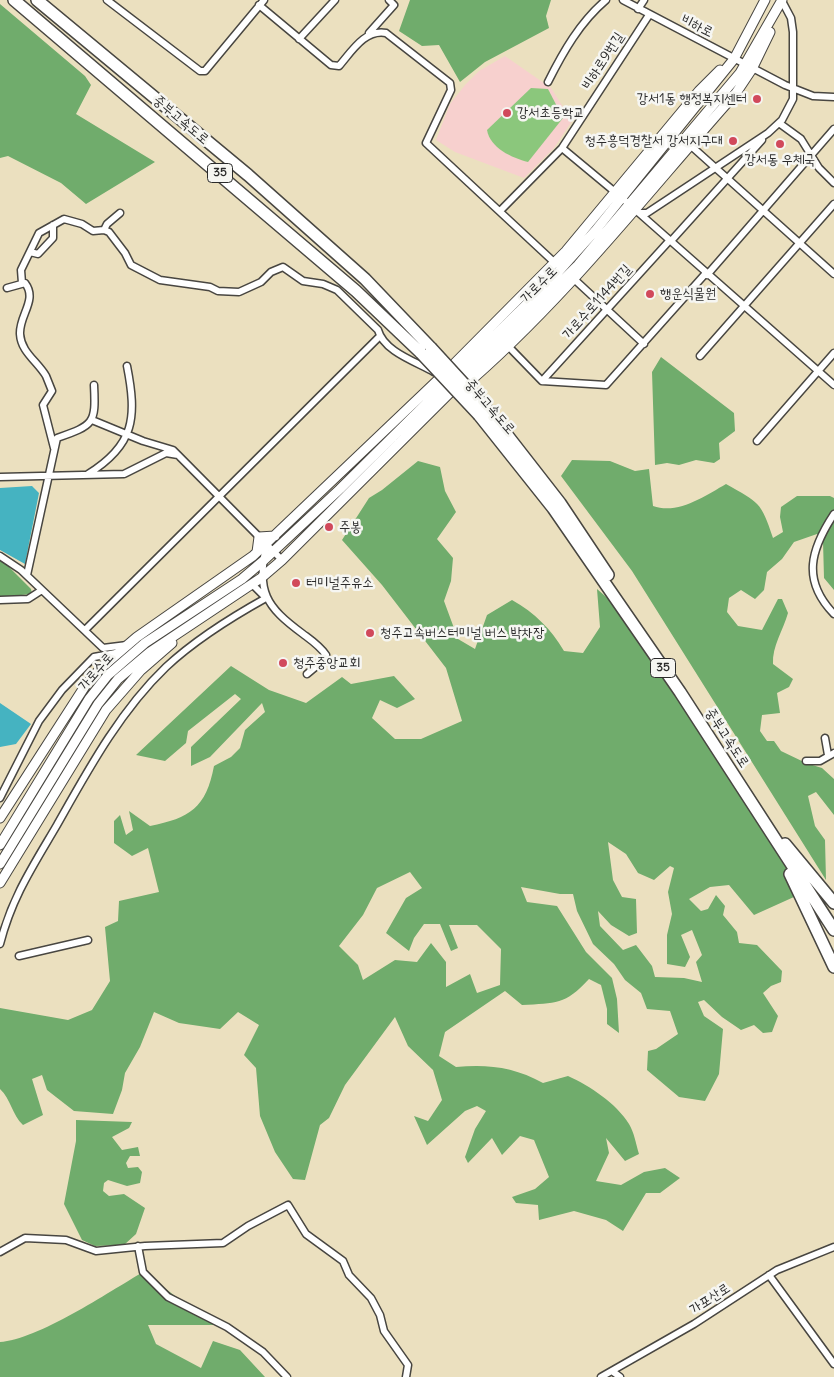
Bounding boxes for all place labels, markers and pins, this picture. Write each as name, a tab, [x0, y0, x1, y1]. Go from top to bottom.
place label: 강서1동 행정복지센터	[637, 91, 747, 107]
marker: 강서1동 행정복지센터	[751, 93, 763, 105]
place label: 강서초등학교	[517, 105, 585, 121]
marker: 강서초등학교	[501, 107, 513, 119]
place label: 청주흥덕경찰서 강서지구대	[584, 133, 723, 149]
marker: 청주흥덕경찰서 강서지구대	[727, 135, 739, 147]
marker: 강서동 우체국	[774, 138, 786, 150]
place label: 강서동 우체국	[745, 152, 815, 168]
place label: 행운식물원	[660, 286, 716, 302]
marker: 행운식물원	[644, 288, 656, 300]
place label: 주봉	[339, 519, 362, 535]
marker: 주봉	[323, 521, 335, 533]
place label: 터미널주유소	[306, 575, 374, 591]
marker: 터미널주유소	[290, 577, 302, 589]
place label: 청주고속버스터미널 버스 박차장	[380, 625, 544, 641]
marker: 청주고속버스터미널 버스 박차장	[364, 627, 376, 639]
place label: 청주중앙교회	[293, 655, 361, 671]
marker: 청주중앙교회	[277, 657, 289, 669]

